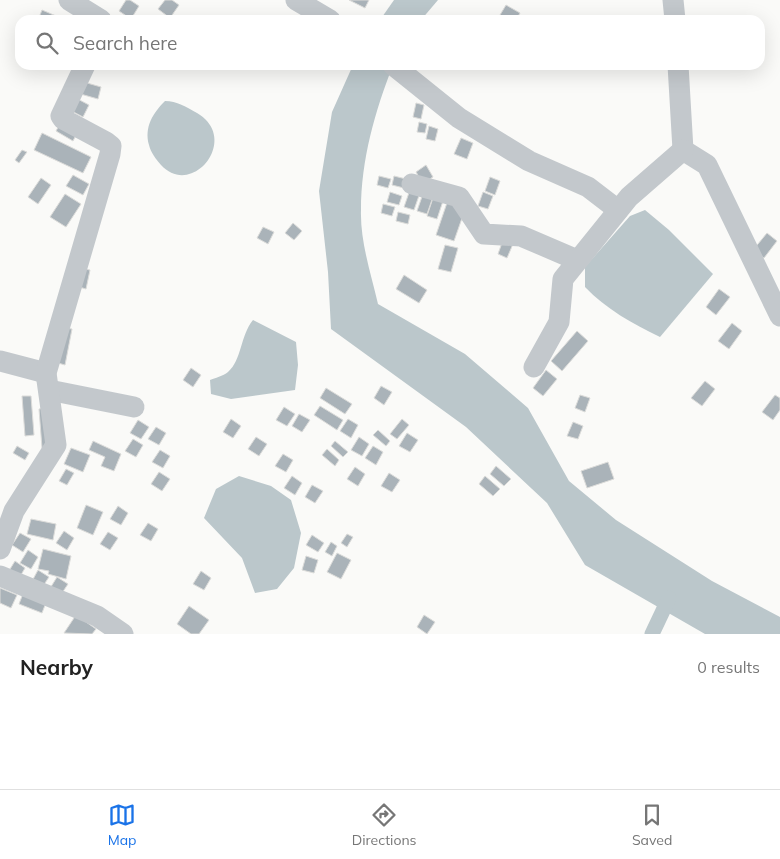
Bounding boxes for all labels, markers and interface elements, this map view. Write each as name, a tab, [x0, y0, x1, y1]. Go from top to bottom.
search box	[15, 15, 765, 70]
icon: search	[33, 29, 61, 57]
text: Search here	[73, 31, 177, 55]
text: Nearby	[20, 654, 93, 680]
text: 0 results	[697, 657, 760, 677]
tab: Map	[108, 801, 136, 849]
tab: Directions	[352, 801, 417, 849]
tab: Saved	[632, 801, 672, 849]

